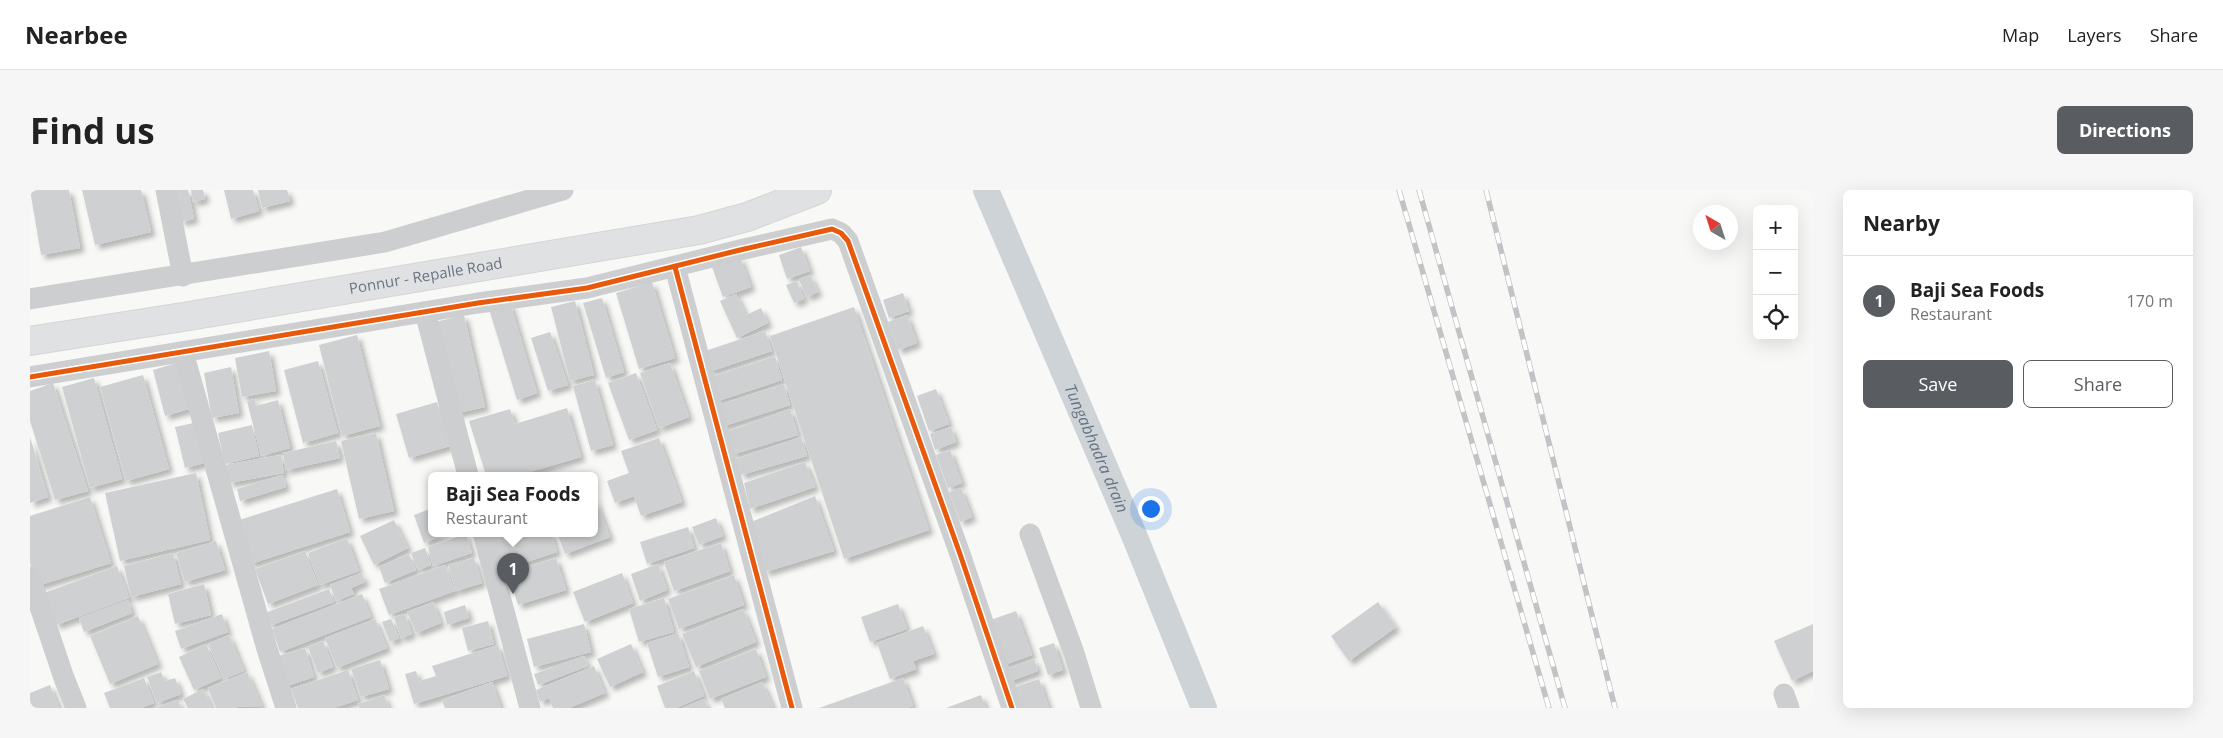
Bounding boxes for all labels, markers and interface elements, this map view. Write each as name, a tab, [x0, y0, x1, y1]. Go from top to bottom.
text: Nearbee	[25, 18, 128, 51]
text: Map	[2002, 23, 2039, 47]
text: Layers	[2067, 23, 2122, 47]
text: Share	[2150, 23, 2198, 47]
button: Directions	[2057, 106, 2193, 154]
text: Find us	[30, 107, 155, 154]
north arrow	[1693, 205, 1738, 250]
map controls	[1753, 205, 1798, 340]
button: +	[1753, 205, 1798, 250]
text: Nearby	[1863, 209, 1940, 237]
button: −	[1753, 250, 1798, 295]
street label: Ponnur - Repalle Road	[347, 252, 504, 298]
text: Baji Sea Foods	[1910, 277, 2044, 303]
text: 1	[1874, 290, 1884, 312]
text: 170 m	[2127, 290, 2173, 312]
button: locate	[1753, 295, 1798, 340]
text: Restaurant	[1910, 303, 1992, 325]
button: Save	[1863, 360, 2013, 408]
button: Share	[2023, 360, 2173, 408]
water label: Tungabhadra drain	[1059, 381, 1134, 516]
popup	[428, 472, 598, 537]
text: Baji Sea Foods	[446, 481, 580, 507]
your location	[1138, 496, 1164, 522]
text: Restaurant	[446, 507, 528, 529]
pin: 1	[497, 553, 529, 594]

